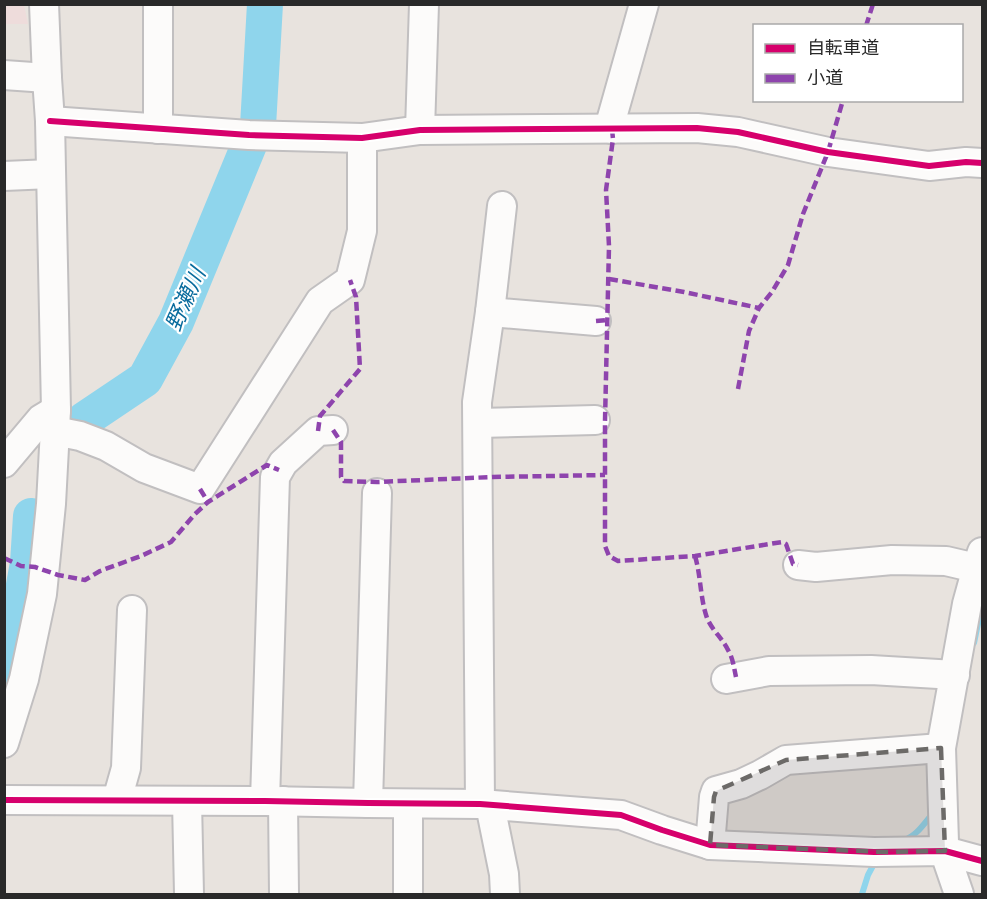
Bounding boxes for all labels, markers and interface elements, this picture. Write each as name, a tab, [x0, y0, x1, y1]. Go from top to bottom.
legend	[753, 24, 963, 102]
text: 自転車道	[807, 36, 879, 59]
text: 小道	[807, 66, 843, 89]
water label: 野瀬川	[159, 261, 212, 335]

